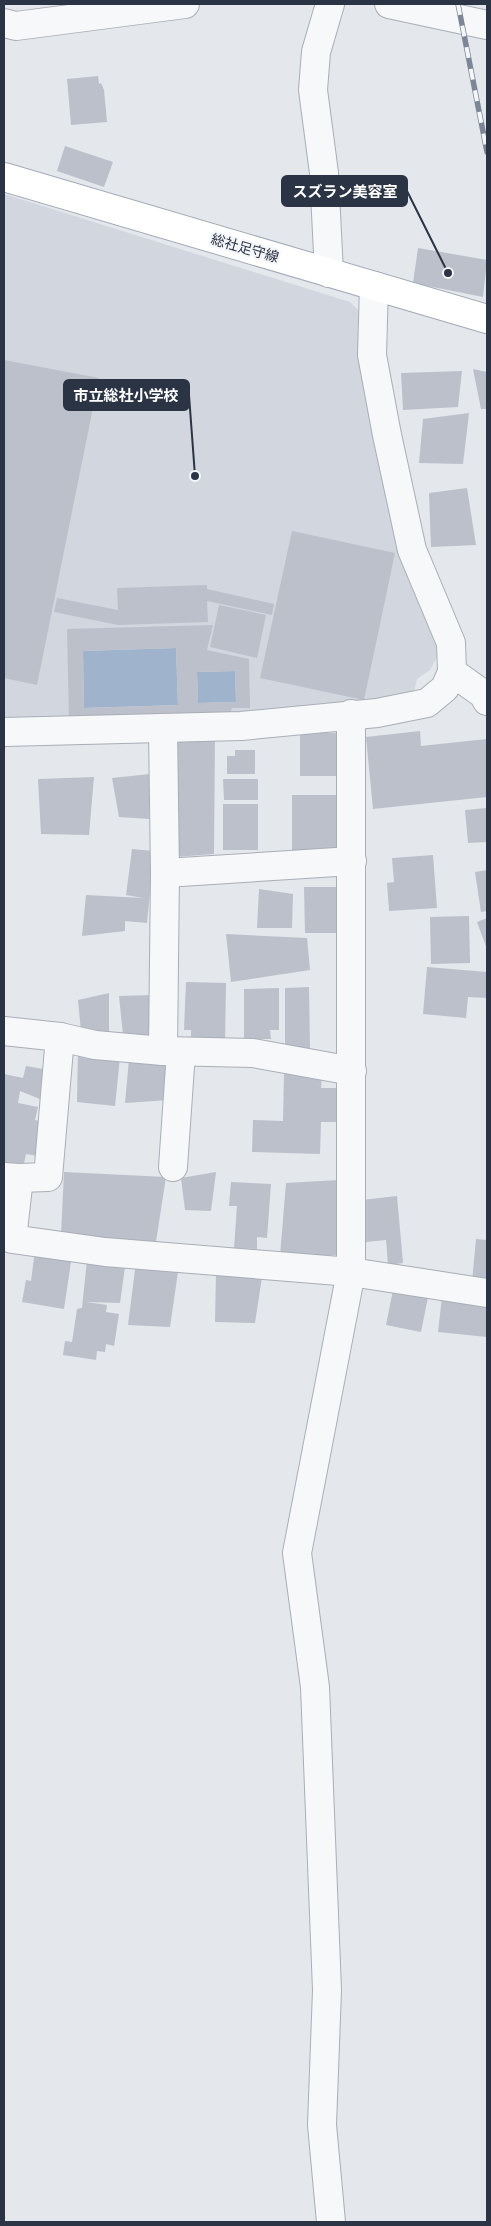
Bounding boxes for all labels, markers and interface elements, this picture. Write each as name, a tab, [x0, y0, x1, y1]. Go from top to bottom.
callout: スズラン美容室	[282, 176, 407, 206]
text: スズラン美容室	[292, 183, 398, 200]
street label: 総社足守線	[209, 231, 281, 265]
callout: 市立総社小学校	[64, 380, 189, 410]
text: 市立総社小学校	[73, 387, 179, 404]

